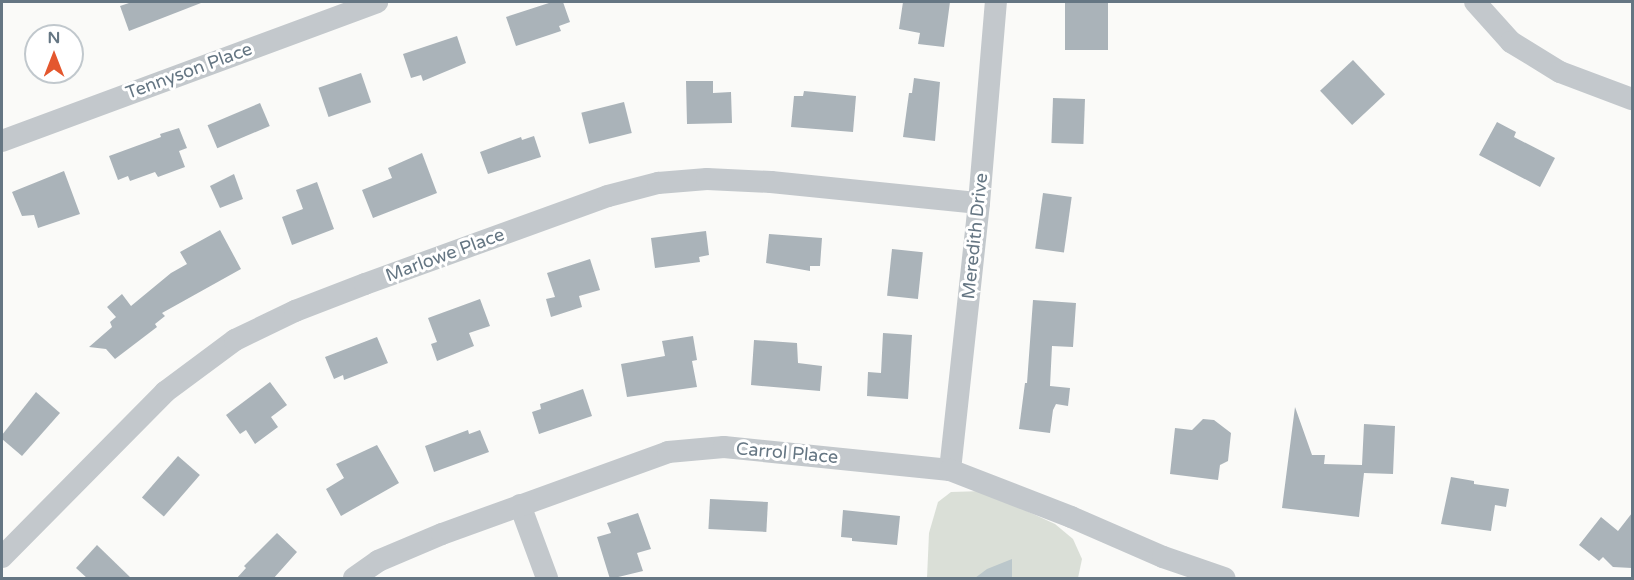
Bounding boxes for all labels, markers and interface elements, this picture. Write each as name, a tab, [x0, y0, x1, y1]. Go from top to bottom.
north arrow	[24, 24, 84, 84]
text: N	[48, 28, 60, 48]
street label: Tennyson Place	[123, 38, 255, 104]
street label: Meredith Drive	[958, 172, 992, 300]
street label: Marlowe Place	[383, 223, 507, 287]
street label: Carrol Place	[735, 438, 839, 468]

